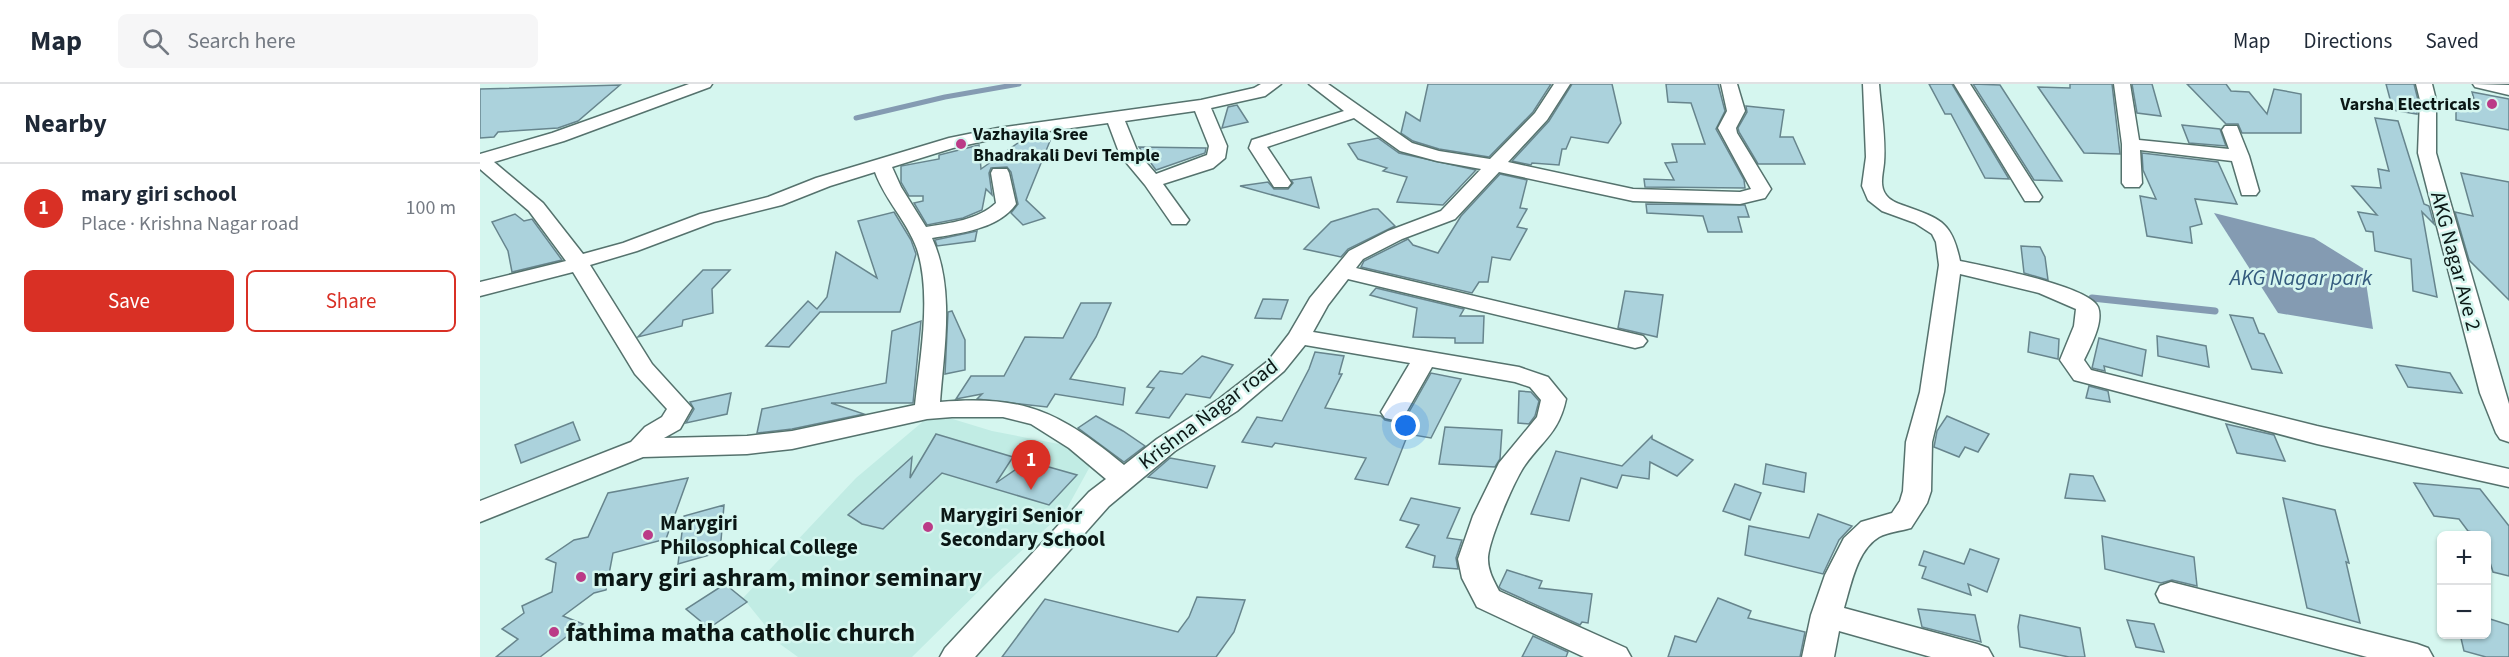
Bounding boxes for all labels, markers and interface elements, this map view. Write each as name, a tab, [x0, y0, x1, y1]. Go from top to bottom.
search box	[118, 14, 538, 68]
text: Map	[30, 21, 82, 61]
icon: search	[139, 25, 172, 58]
text: Search here	[187, 25, 296, 57]
text: Map	[2233, 26, 2271, 56]
text: Directions	[2304, 26, 2392, 56]
text: Saved	[2425, 26, 2479, 56]
place label: Varsha Electricals	[2339, 92, 2480, 117]
marker: Varsha Electricals	[2485, 97, 2499, 111]
text: Nearby	[24, 105, 107, 142]
place label: Vazhayila Sree Bhadrakali Devi Temple	[972, 122, 1160, 168]
marker: Vazhayila Sree Bhadrakali Devi Temple	[954, 137, 968, 151]
text: mary giri school	[81, 178, 237, 210]
street label: AKG Nagar Ave 2	[2423, 188, 2489, 334]
text: 1	[38, 194, 49, 222]
text: 100 m	[406, 194, 456, 222]
text: Place · Krishna Nagar road	[81, 210, 299, 238]
water label: AKG Nagar park	[2228, 262, 2373, 294]
button: Save	[24, 270, 234, 332]
button: Share	[246, 270, 456, 332]
street label: Krishna Nagar road	[1132, 351, 1284, 477]
your location	[1391, 411, 1420, 440]
pin: 1	[1012, 440, 1050, 490]
place label: Marygiri Senior Secondary School	[940, 500, 1105, 554]
place label: Marygiri Philosophical College	[660, 508, 858, 562]
marker: Marygiri Senior Secondary School	[921, 520, 935, 534]
marker: Marygiri Philosophical College	[641, 528, 655, 542]
map controls	[2437, 531, 2491, 639]
button: +	[2437, 531, 2491, 585]
place label: mary giri ashram, minor seminary	[593, 559, 983, 596]
marker: mary giri ashram, minor seminary	[574, 570, 588, 584]
button: −	[2437, 585, 2491, 639]
place label: fathima matha catholic church	[566, 614, 915, 651]
marker: fathima matha catholic church	[547, 625, 561, 639]

